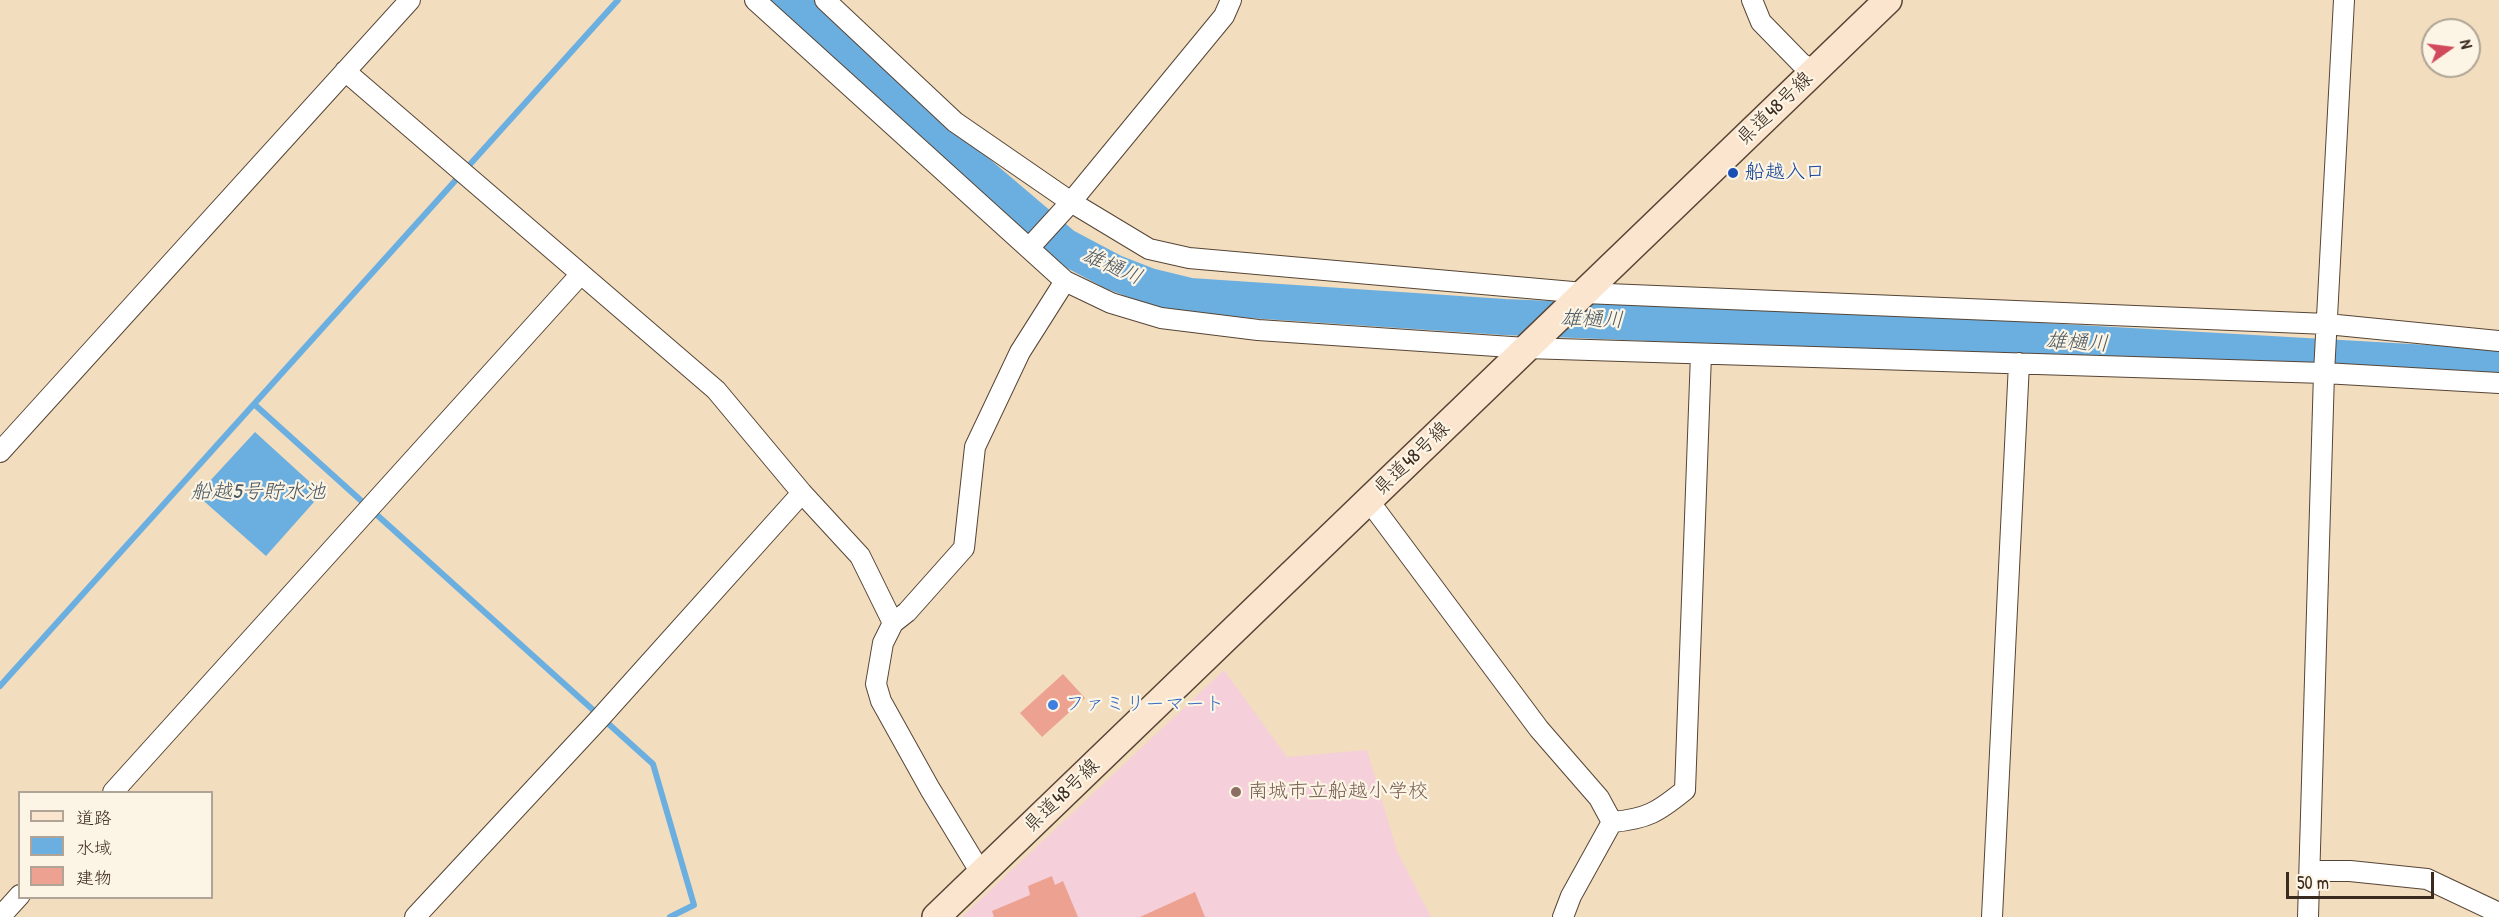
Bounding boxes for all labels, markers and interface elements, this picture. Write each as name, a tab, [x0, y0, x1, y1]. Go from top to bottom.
north arrow	[2421, 18, 2481, 78]
text: N	[2455, 37, 2478, 51]
street label: 県道48号線	[1732, 67, 1818, 151]
place label: 船越入口	[1745, 161, 1825, 185]
marker: 船越入口	[1726, 166, 1740, 180]
water label: 雄樋川	[1078, 243, 1146, 291]
water label: 雄樋川	[1560, 306, 1624, 334]
water label: 雄樋川	[2045, 329, 2109, 357]
street label: 県道48号線	[1369, 417, 1455, 501]
water label: 船越5号貯水池	[191, 479, 325, 505]
place label: ファミリーマート	[1065, 693, 1225, 717]
marker: ファミリーマート	[1046, 698, 1060, 712]
street label: 県道48号線	[1019, 754, 1105, 838]
place label: 南城市立船越小学校	[1248, 780, 1428, 804]
marker: 南城市立船越小学校	[1229, 785, 1243, 799]
legend	[18, 791, 213, 899]
text: 道路	[76, 805, 112, 830]
text: 水域	[76, 835, 112, 860]
scale bar	[2289, 860, 2438, 898]
text: 建物	[76, 865, 112, 890]
text: 50 m	[2297, 870, 2329, 895]

